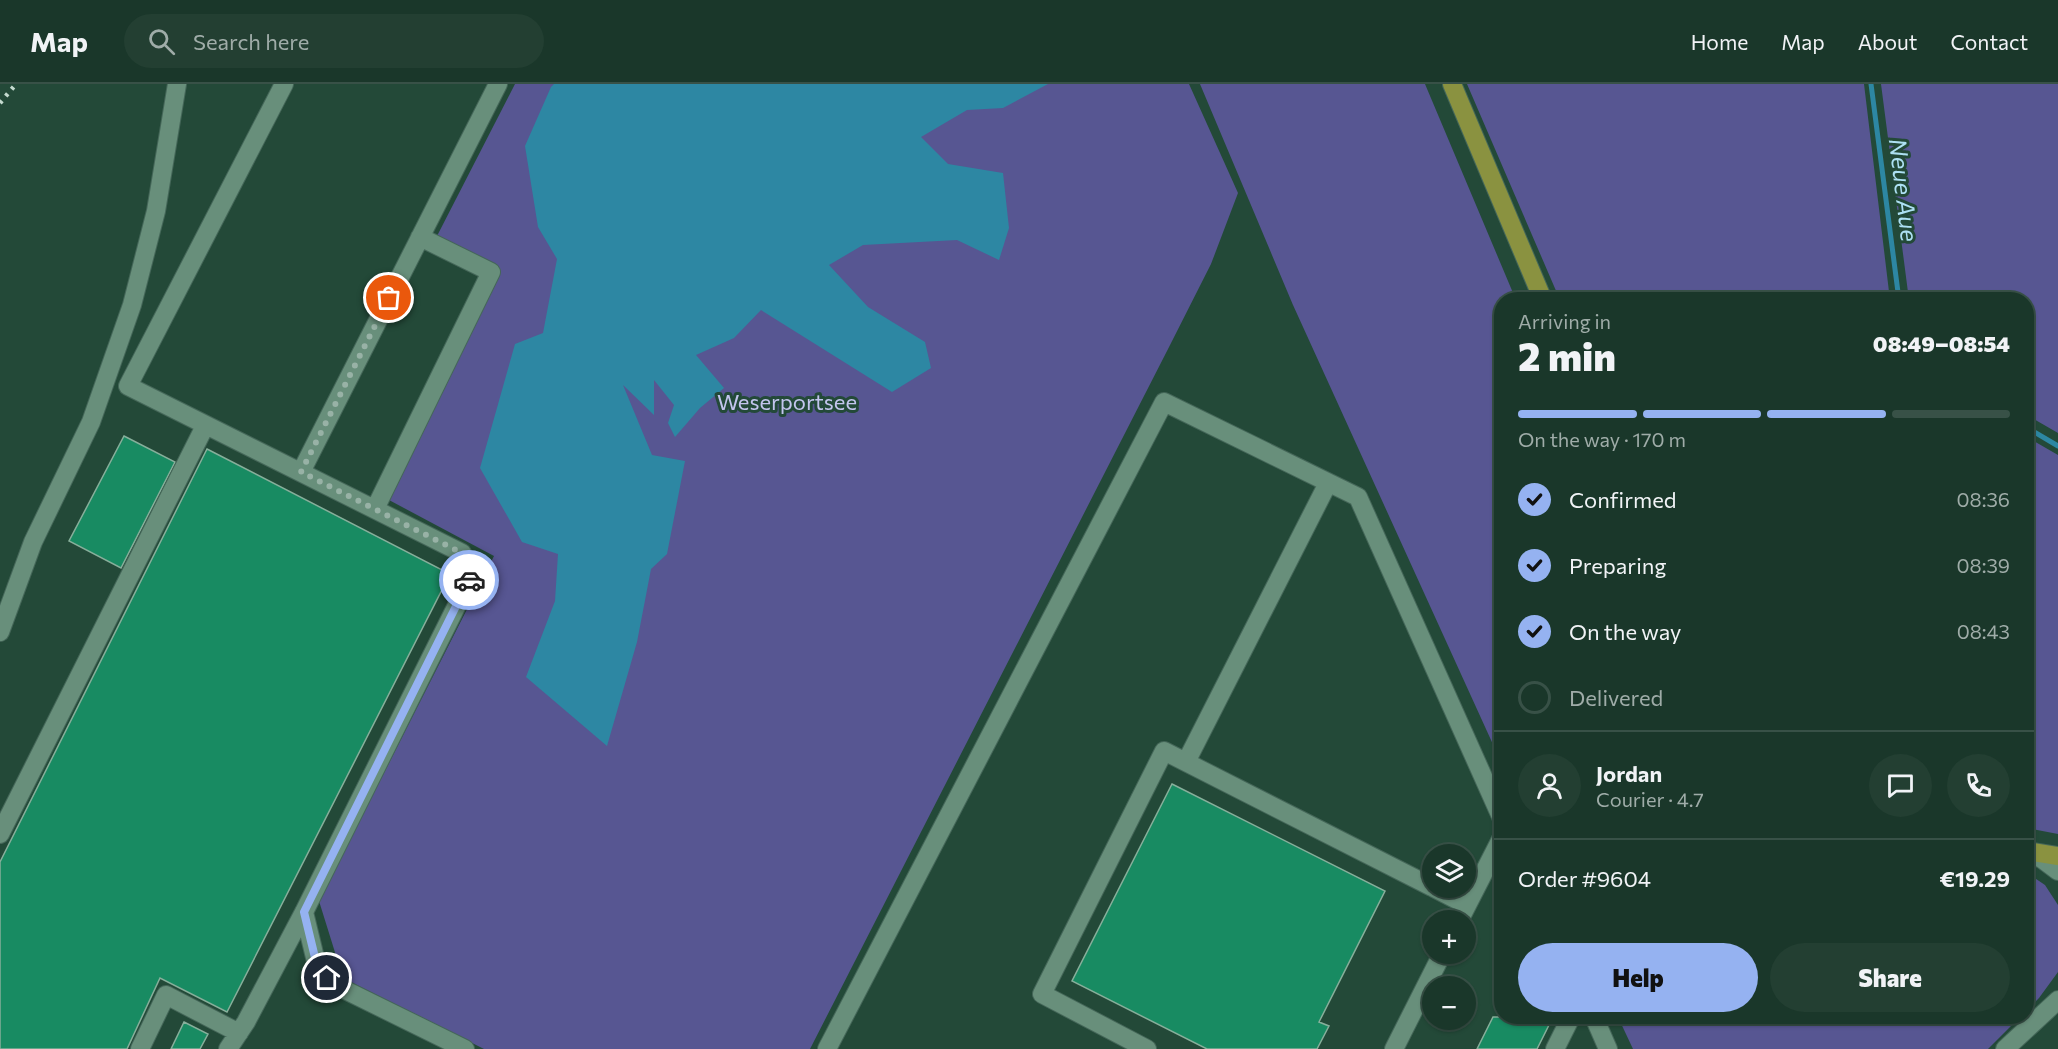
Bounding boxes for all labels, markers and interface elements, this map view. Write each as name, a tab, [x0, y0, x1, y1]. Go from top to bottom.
search box	[124, 14, 544, 68]
text: Map	[30, 24, 88, 58]
icon: search	[145, 25, 178, 58]
text: Search here	[193, 28, 309, 55]
text: Home	[1691, 29, 1748, 54]
text: Map	[1781, 29, 1825, 54]
text: About	[1858, 29, 1917, 54]
text: Contact	[1950, 29, 2028, 54]
water label: Neue Aue	[1884, 137, 1925, 243]
pin	[363, 272, 414, 323]
icon: bag	[372, 281, 405, 314]
text: Arriving in	[1518, 309, 1611, 333]
text: 08:49–08:54	[1873, 330, 2010, 357]
text: 2 min	[1518, 331, 1616, 379]
park label: Weserportsee	[717, 388, 857, 415]
text: On the way · 170 m	[1518, 427, 1686, 451]
icon: check	[1518, 483, 1551, 516]
text: Confirmed	[1569, 486, 1676, 513]
text: 08:36	[1957, 487, 2010, 511]
icon: check	[1518, 549, 1551, 582]
courier	[439, 550, 499, 610]
text: Preparing	[1569, 552, 1666, 579]
text: 08:39	[1957, 553, 2010, 577]
icon: car	[453, 564, 486, 597]
icon: check	[1518, 615, 1551, 648]
text: On the way	[1569, 618, 1681, 645]
text: 08:43	[1957, 619, 2010, 643]
text: Delivered	[1569, 684, 1663, 711]
button: person	[1518, 754, 1581, 817]
button: chat	[1869, 754, 1932, 817]
button: phone	[1947, 754, 2010, 817]
text: Jordan	[1596, 760, 1662, 787]
text: Courier · 4.7	[1596, 787, 1704, 811]
map controls	[1422, 844, 1476, 1030]
button: layers	[1422, 844, 1476, 898]
text: Order #9604	[1518, 865, 1651, 892]
text: €19.29	[1940, 865, 2010, 892]
button: +	[1422, 910, 1476, 964]
button: Help	[1518, 943, 1758, 1012]
button: Share	[1770, 943, 2010, 1012]
pin	[301, 952, 352, 1003]
icon: home	[310, 961, 343, 994]
button: −	[1422, 976, 1476, 1030]

